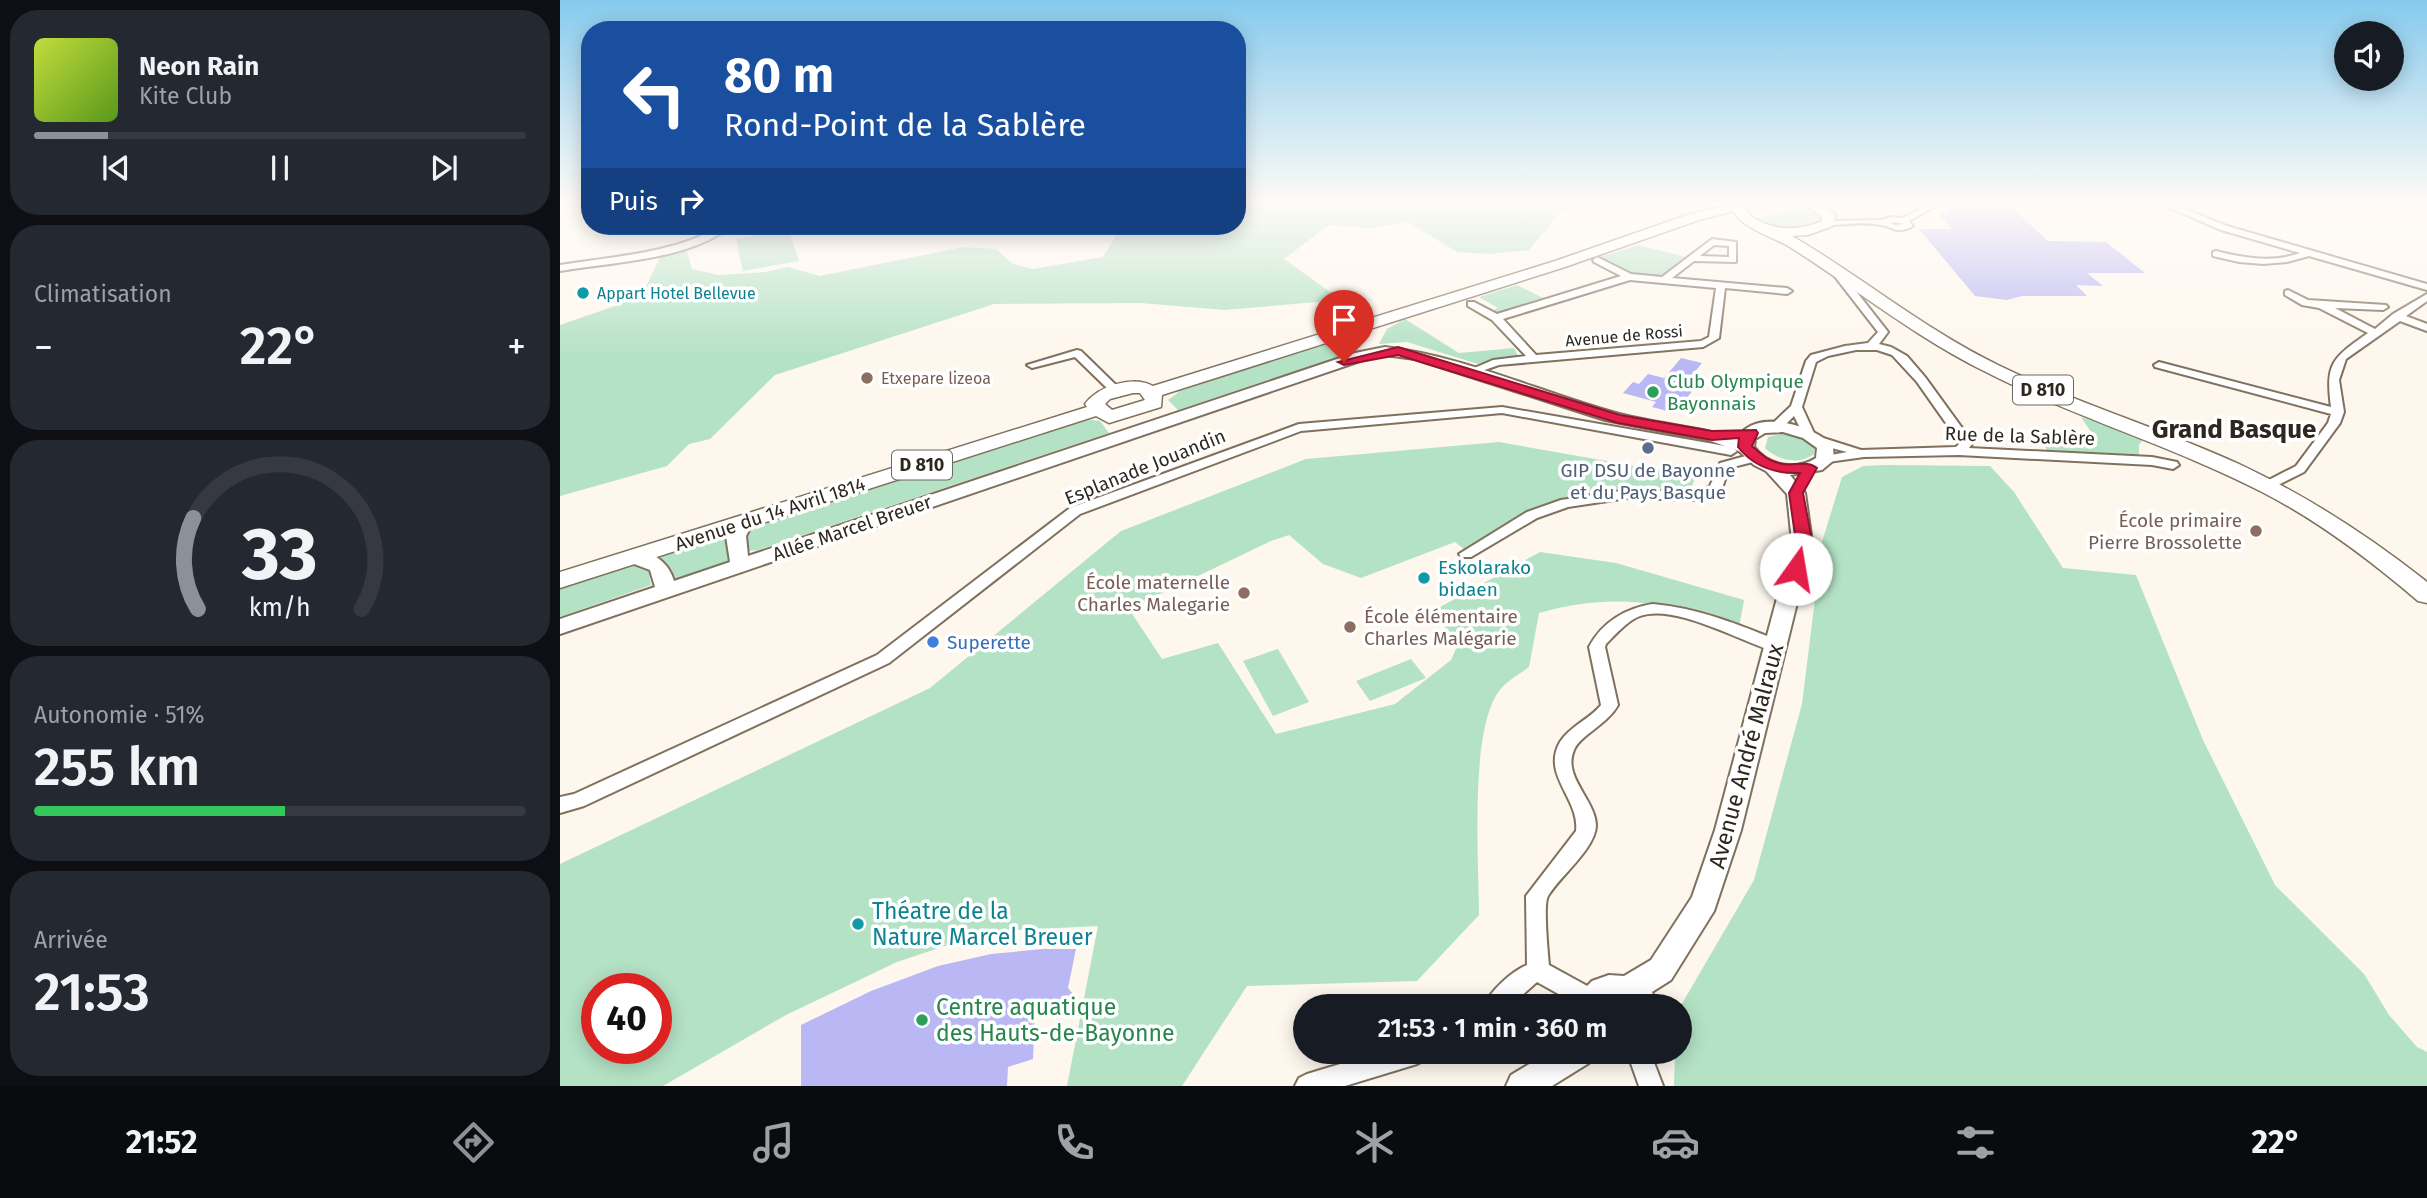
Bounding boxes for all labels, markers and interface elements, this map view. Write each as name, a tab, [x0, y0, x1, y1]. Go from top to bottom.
map controls	[2334, 21, 2404, 91]
button: sound	[2334, 21, 2404, 91]
text: 80 m	[724, 46, 834, 105]
icon: left	[609, 49, 700, 140]
text: Neon Rain	[139, 51, 259, 82]
text: Kite Club	[139, 82, 232, 110]
text: Rond-Point de la Sablère	[724, 106, 1086, 144]
icon: previous	[97, 149, 135, 187]
icon: pause	[261, 149, 299, 187]
icon: next	[425, 149, 463, 187]
icon: right	[672, 182, 710, 220]
text: Puis	[609, 186, 658, 217]
text: Climatisation	[34, 280, 172, 308]
place label: Appart Hotel Bellevue	[597, 284, 756, 303]
marker: Appart Hotel Bellevue	[575, 285, 591, 301]
pin	[1314, 290, 1374, 362]
icon: arrive	[1325, 301, 1363, 339]
text: 22°	[240, 315, 320, 378]
street label: Avenue de Rossi	[1564, 321, 1684, 351]
text: −	[34, 324, 53, 370]
text: +	[507, 324, 526, 370]
place label: Etxepare lizeoa	[881, 369, 991, 388]
marker: Etxepare lizeoa	[859, 370, 875, 386]
place label: Club Olympique Bayonnais	[1667, 370, 1804, 415]
road number: D 810	[2013, 376, 2073, 404]
marker: Club Olympique Bayonnais	[1645, 384, 1661, 400]
district label: Grand Basque	[2152, 414, 2316, 445]
street label: Rue de la Sablère	[1944, 422, 2096, 450]
street label: Esplanade Jouandin	[1061, 424, 1229, 510]
marker: GIP DSU de Bayonne et du Pays Basque	[1640, 440, 1656, 456]
road number: D 810	[892, 450, 952, 480]
place label: GIP DSU de Bayonne et du Pays Basque	[1560, 459, 1736, 504]
street label: Avenue du 14 Avril 1814	[672, 472, 868, 556]
street label: Allée Marcel Breuer	[769, 490, 935, 566]
place label: École primaire Pierre Brossolette	[2088, 509, 2242, 554]
text: 33	[241, 511, 318, 598]
marker: École primaire Pierre Brossolette	[2248, 523, 2264, 539]
position arrow	[1759, 532, 1833, 606]
place label: Eskolarako bidaen	[1438, 556, 1531, 601]
marker: Eskolarako bidaen	[1416, 570, 1432, 586]
place label: École maternelle Charles Malegarie	[1077, 571, 1230, 616]
marker: École maternelle Charles Malegarie	[1236, 585, 1252, 601]
text: km/h	[249, 593, 311, 623]
place label: École élémentaire Charles Malégarie	[1364, 605, 1518, 650]
marker: École élémentaire Charles Malégarie	[1342, 619, 1358, 635]
place label: Superette	[947, 631, 1031, 654]
marker: Superette	[925, 634, 941, 650]
street label: Avenue André Malraux	[1702, 640, 1790, 872]
text: Autonomie · 51%	[34, 701, 205, 729]
text: 255 km	[34, 736, 200, 799]
place label: Théatre de la Nature Marcel Breuer	[872, 897, 1093, 951]
marker: Théatre de la Nature Marcel Breuer	[850, 916, 866, 932]
text: Arrivée	[34, 926, 108, 954]
text: 21:53	[34, 961, 150, 1024]
speed limit sign: 40	[581, 973, 672, 1064]
place label: Centre aquatique des Hauts-de-Bayonne	[936, 993, 1175, 1047]
marker: Centre aquatique des Hauts-de-Bayonne	[914, 1012, 930, 1028]
text: 21:53 · 1 min · 360 m	[1378, 1013, 1607, 1044]
icon: directions	[449, 1118, 498, 1167]
icon: music	[749, 1118, 798, 1167]
icon: phone	[1050, 1118, 1099, 1167]
icon: climate	[1350, 1118, 1399, 1167]
icon: car	[1651, 1118, 1700, 1167]
icon: filters	[1951, 1118, 2000, 1167]
text: 21:52	[126, 1123, 198, 1161]
text: 22°	[2251, 1123, 2301, 1161]

